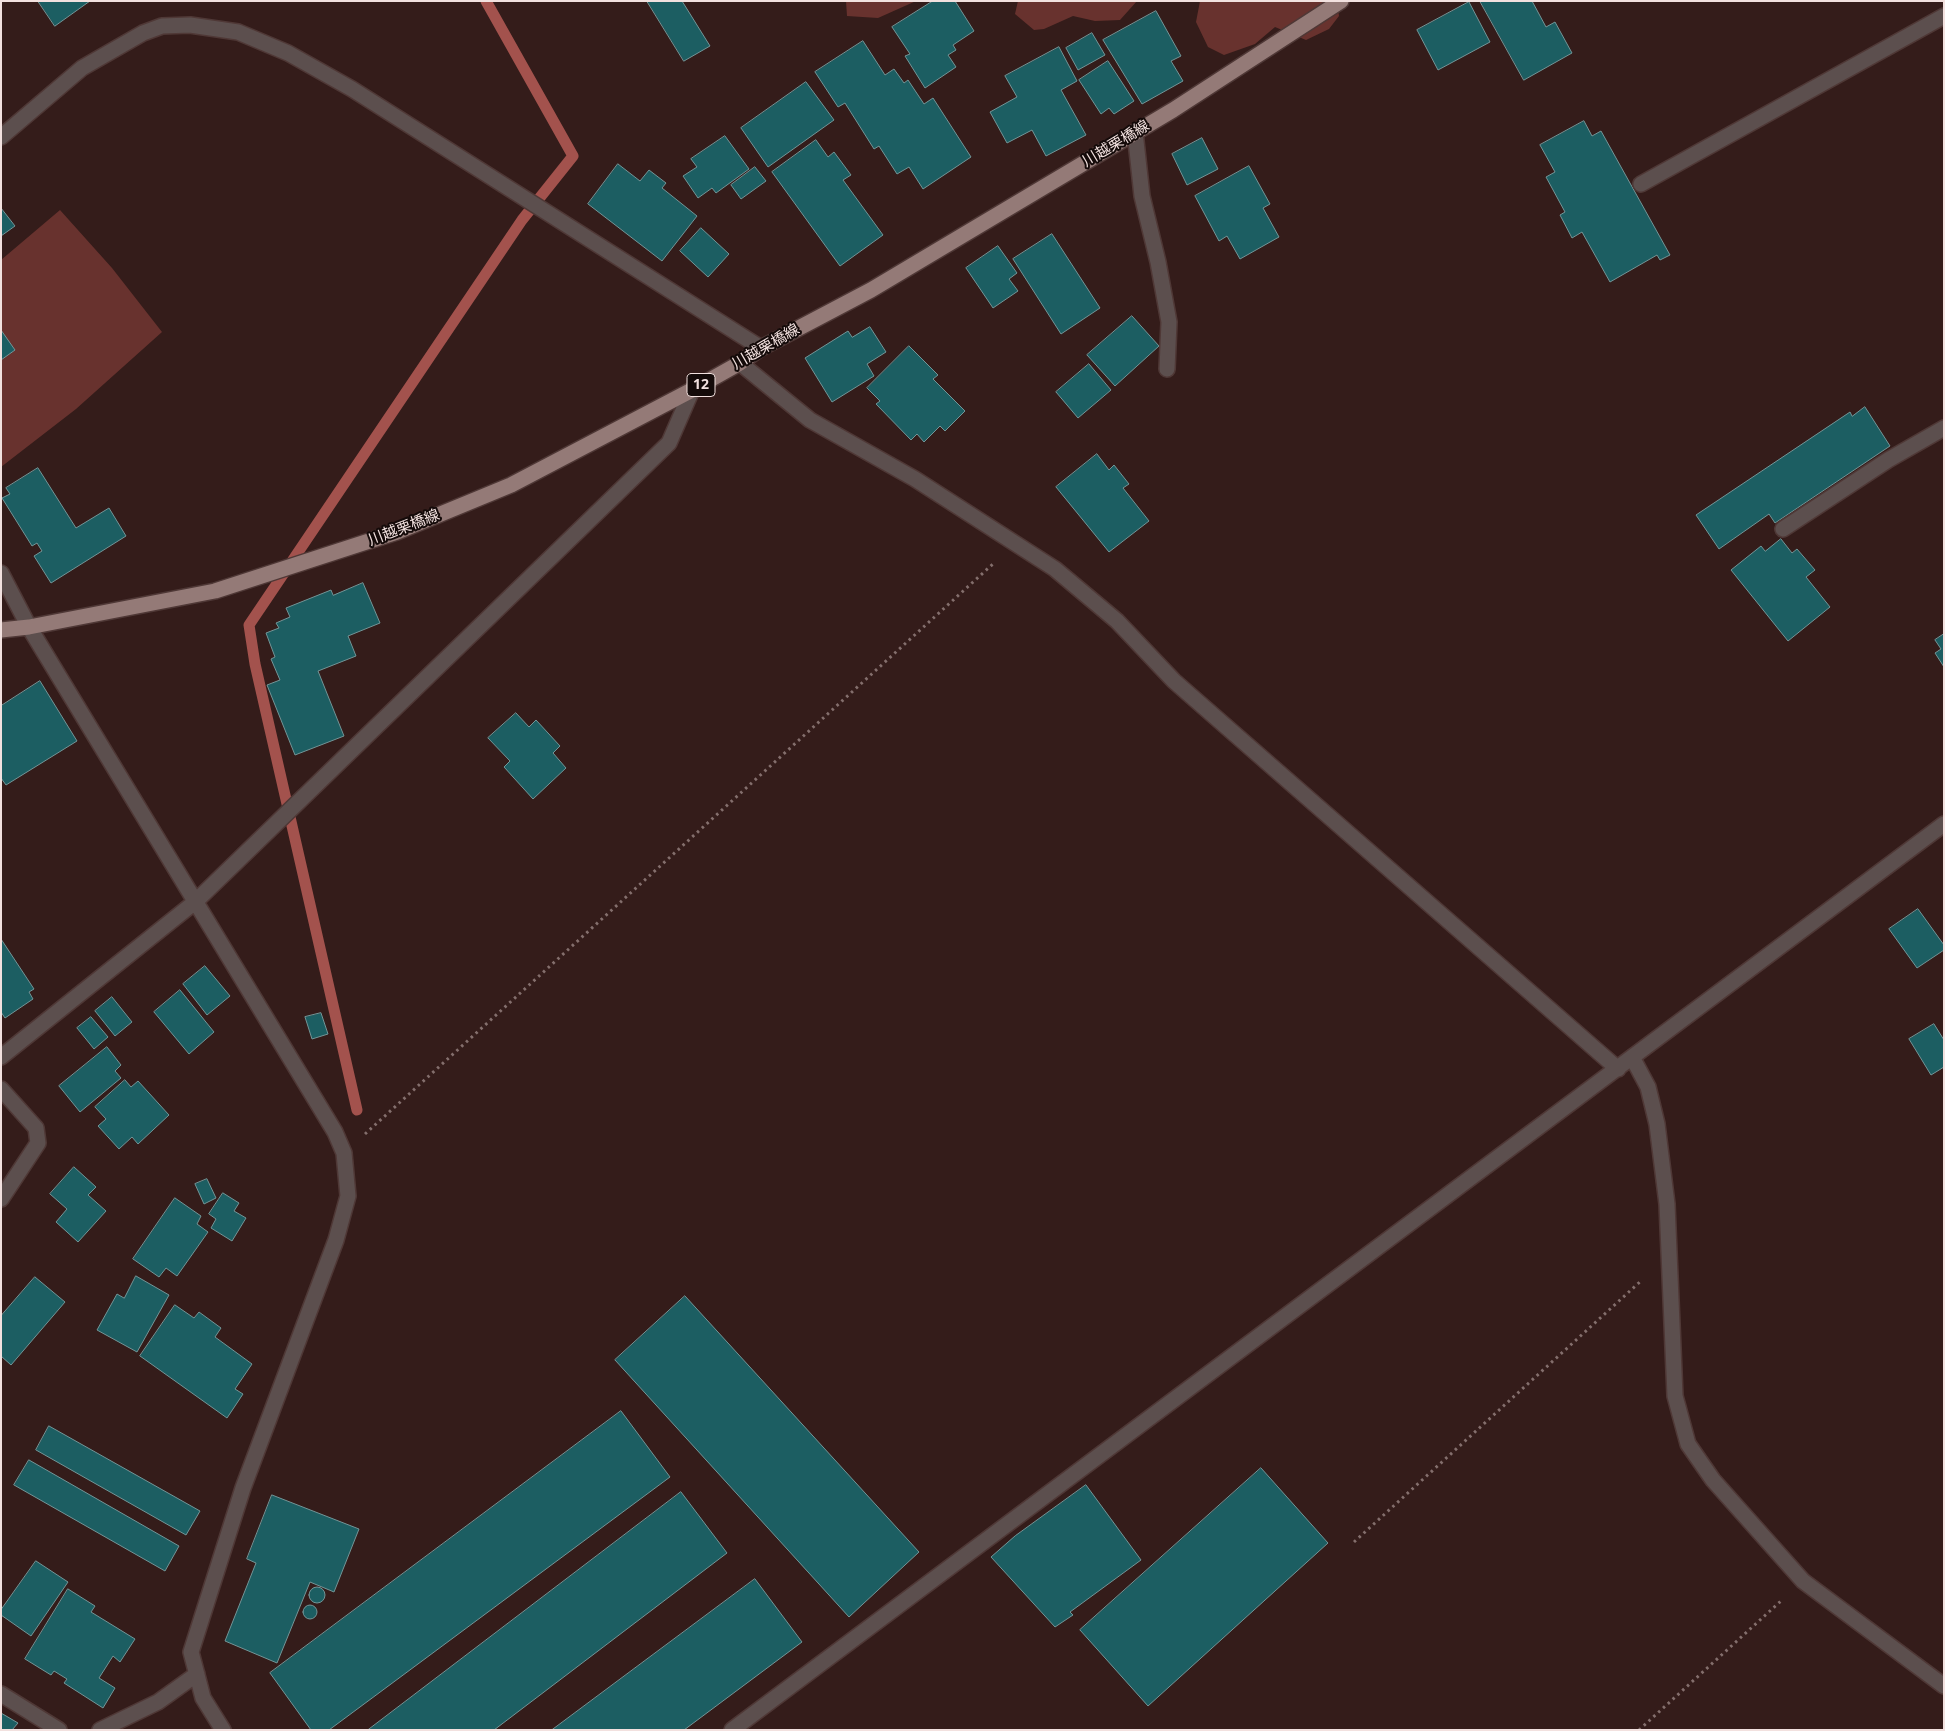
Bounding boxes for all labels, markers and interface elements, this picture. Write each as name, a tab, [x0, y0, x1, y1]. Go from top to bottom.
street label: 川越栗橋線	[1079, 117, 1153, 171]
street label: 川越栗橋線	[729, 320, 803, 374]
road number: 12	[687, 374, 715, 396]
street label: 川越栗橋線	[366, 506, 442, 550]

